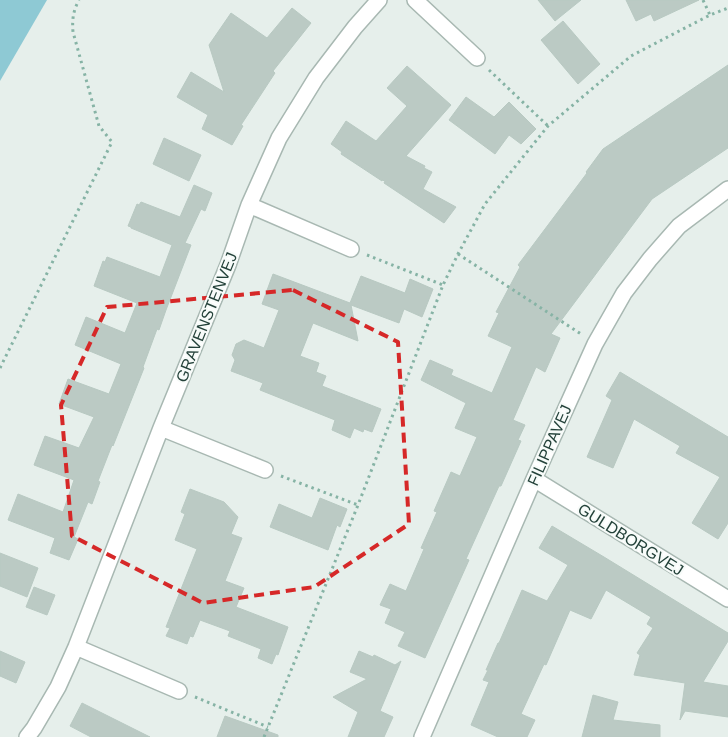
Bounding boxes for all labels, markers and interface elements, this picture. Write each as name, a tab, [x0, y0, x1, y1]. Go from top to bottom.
street label: GRAVENSTENVEJ	[173, 250, 240, 385]
street label: FILIPPAVEJ	[524, 402, 575, 488]
street label: GULDBORGVEJ	[575, 500, 687, 579]

